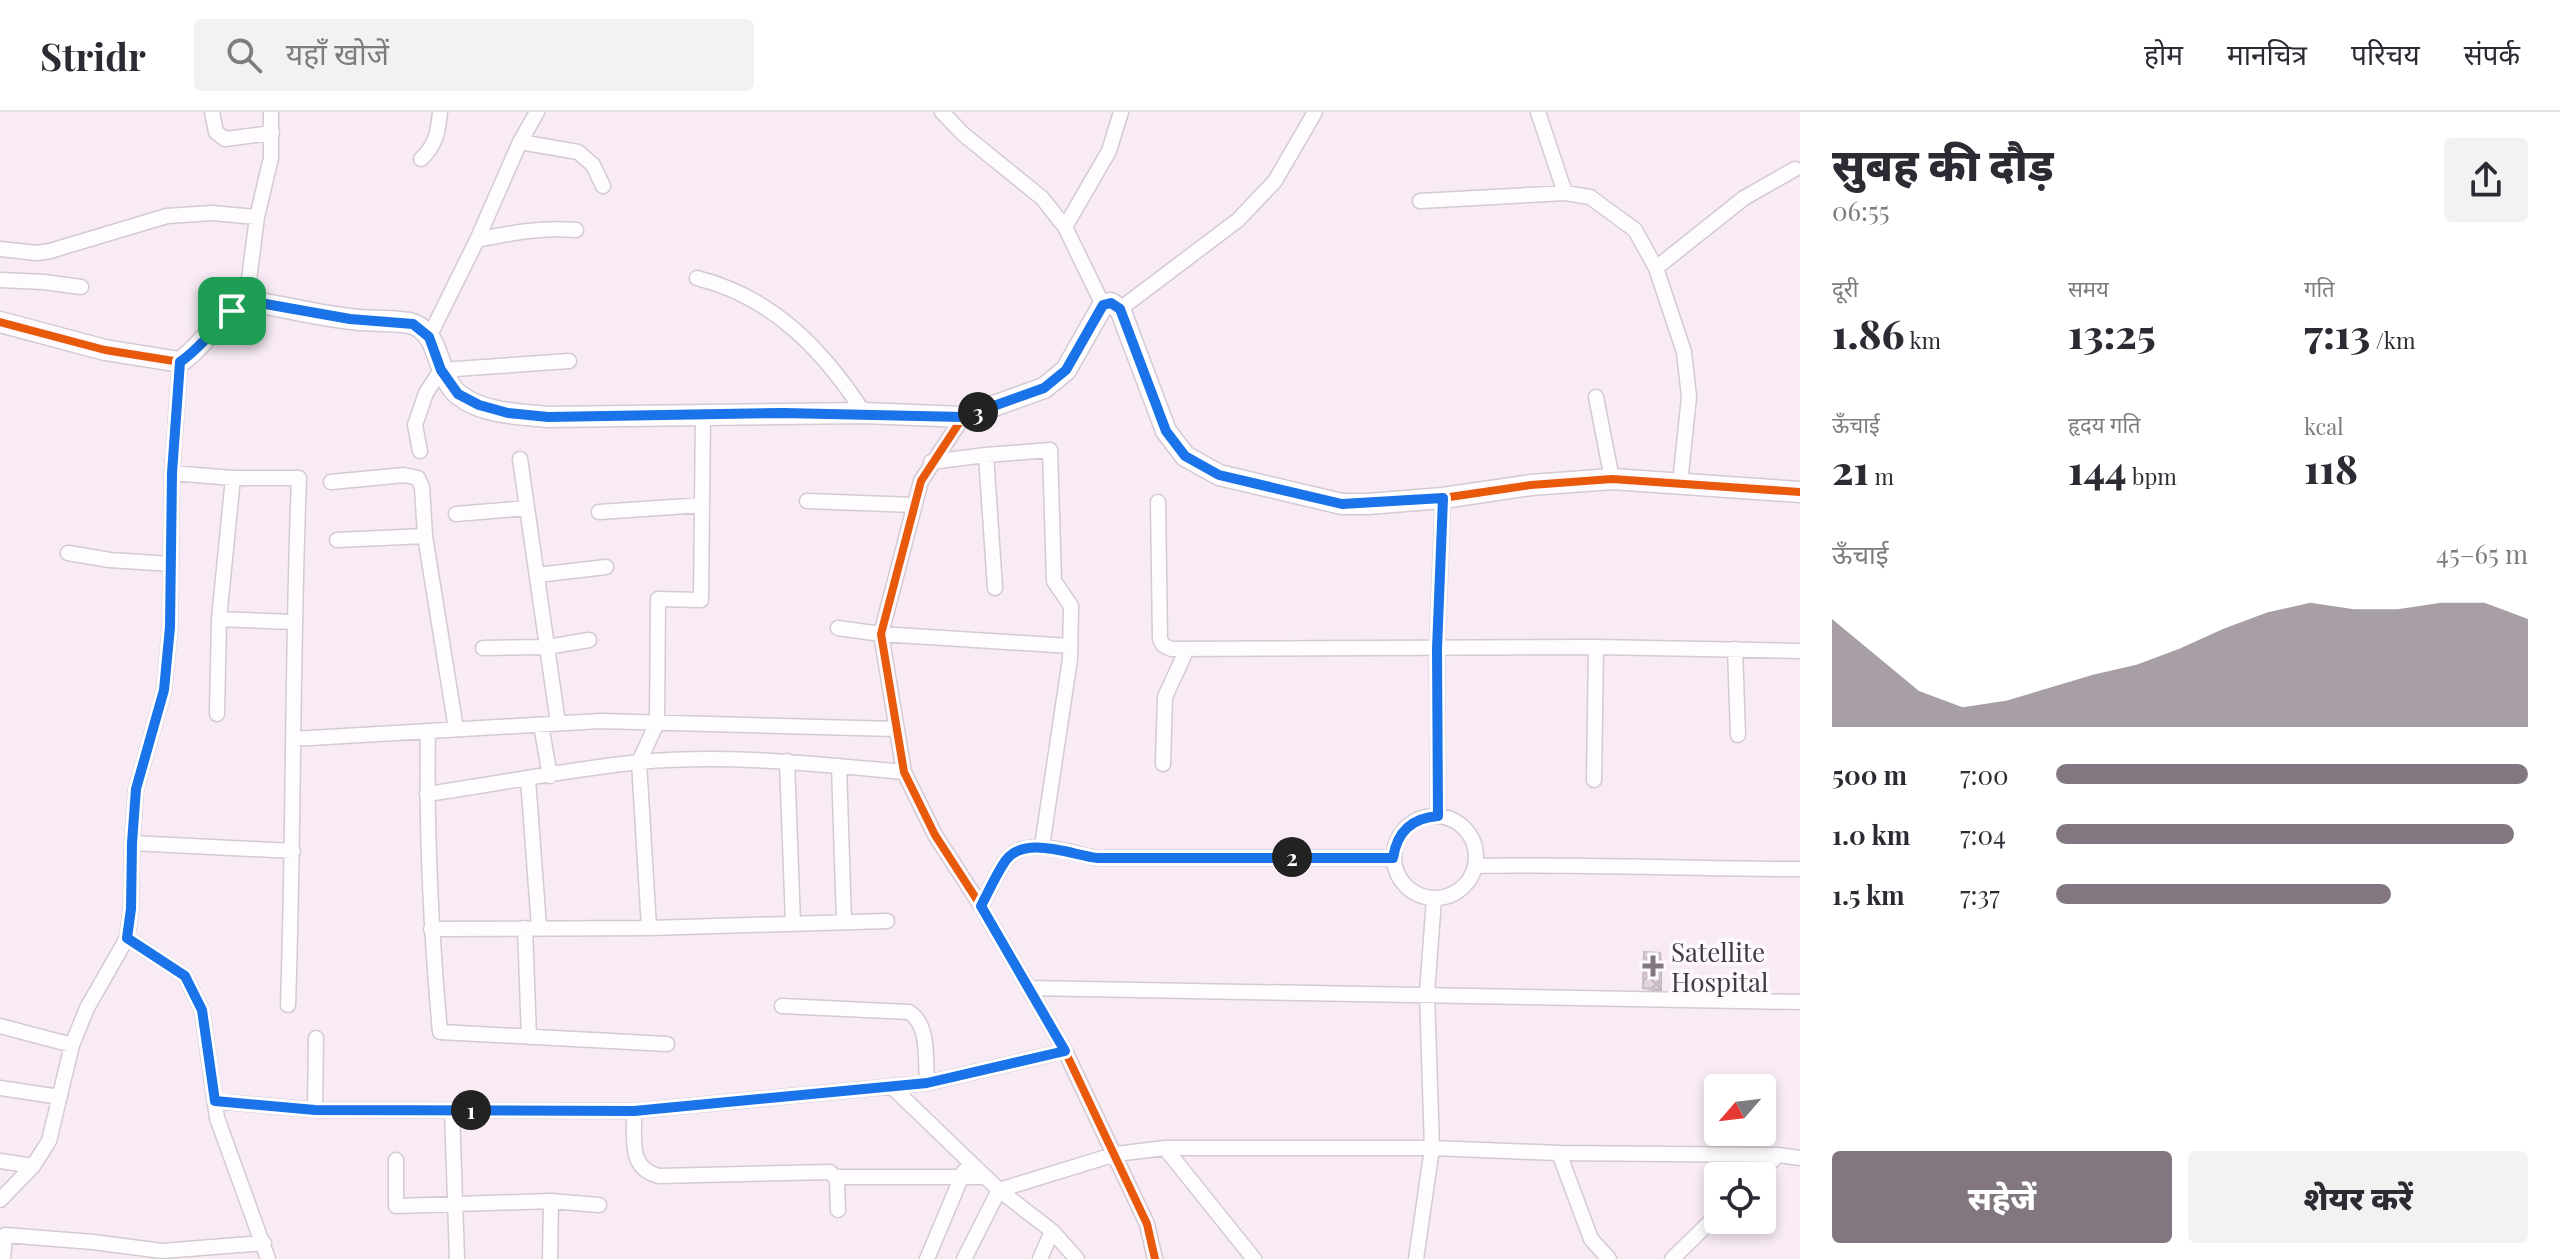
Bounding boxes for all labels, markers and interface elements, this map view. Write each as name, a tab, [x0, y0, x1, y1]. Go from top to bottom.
search box	[194, 19, 754, 91]
text: Stridr	[40, 30, 146, 81]
icon: search	[222, 33, 266, 77]
text: यहाँ खोजें	[286, 33, 389, 73]
text: होम	[2144, 35, 2183, 72]
text: मानचित्र	[2227, 35, 2307, 72]
text: परिचय	[2351, 35, 2420, 72]
text: संपर्क	[2464, 35, 2520, 72]
text: सुबह की दौड़	[1832, 133, 2053, 192]
button: share	[2444, 138, 2528, 222]
text: 06:55	[1832, 193, 1890, 228]
text: दूरी	[1832, 273, 1858, 303]
text: समय	[2068, 273, 2109, 303]
text: गति	[2304, 273, 2335, 303]
pin	[198, 277, 266, 345]
icon: arrive	[210, 289, 254, 333]
text: 1.86	[1832, 306, 1905, 359]
text: 13:25	[2068, 306, 2156, 359]
text: 7:13	[2304, 306, 2370, 359]
text: km	[1905, 325, 1941, 355]
text: /km	[2370, 325, 2416, 355]
pin: 3	[958, 392, 998, 432]
text: 3	[973, 397, 983, 427]
text: ऊँचाई	[1832, 409, 1880, 439]
text: हृदय गति	[2068, 409, 2141, 439]
text: kcal	[2304, 411, 2343, 441]
text: 118	[2304, 441, 2358, 494]
text: 21	[1832, 442, 1869, 495]
text: 144	[2068, 442, 2127, 495]
text: m	[1869, 461, 1894, 491]
text: bpm	[2127, 461, 2177, 491]
text: ऊँचाई	[1832, 536, 1888, 571]
text: 45–65 m	[2436, 536, 2528, 571]
text: 500 m	[1832, 757, 1907, 792]
text: 7:00	[1960, 757, 2009, 792]
text: 1.0 km	[1832, 817, 1910, 852]
text: 7:04	[1960, 817, 2006, 852]
pin: 2	[1272, 837, 1312, 877]
text: 2	[1286, 842, 1298, 872]
text: 1.5 km	[1832, 877, 1905, 912]
text: 7:37	[1960, 877, 2000, 912]
place label: Satellite Hospital	[1671, 934, 1768, 999]
marker: Satellite Hospital	[1642, 955, 1664, 977]
north arrow	[1704, 1074, 1776, 1146]
map controls	[1704, 1074, 1776, 1234]
pin: 1	[451, 1090, 491, 1130]
text: 1	[467, 1095, 475, 1125]
button: सहेजें	[1832, 1151, 2172, 1243]
button: शेयर करें	[2188, 1151, 2528, 1243]
button: locate	[1704, 1162, 1776, 1234]

